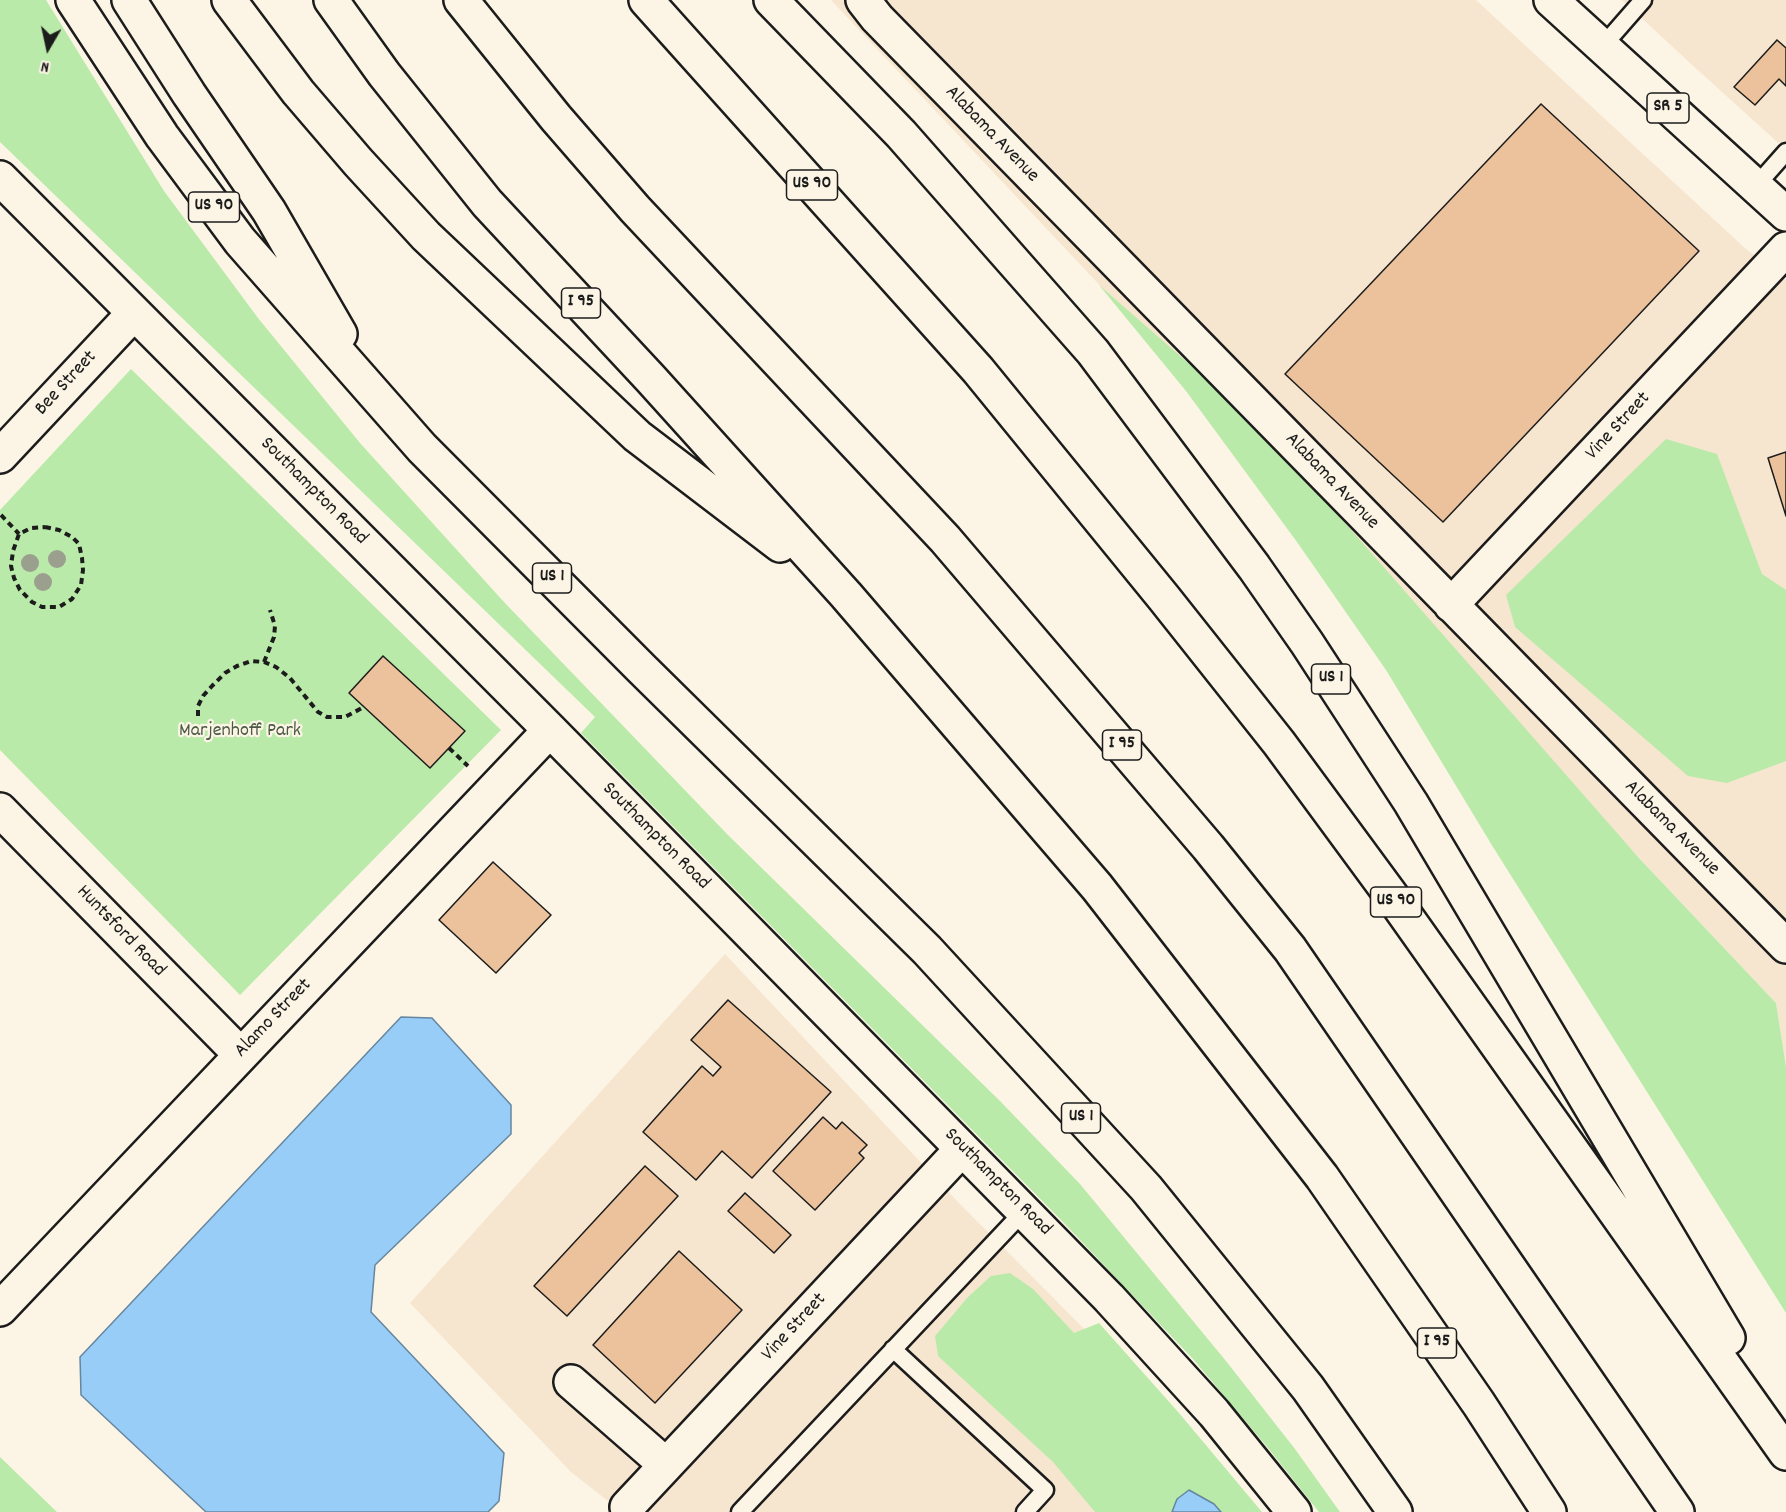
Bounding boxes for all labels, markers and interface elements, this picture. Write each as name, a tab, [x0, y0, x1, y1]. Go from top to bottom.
north arrow	[18, 18, 78, 78]
text: N	[39, 54, 51, 78]
street label: Alabama Avenue	[939, 82, 1043, 188]
road number: SR 5	[1647, 93, 1689, 123]
road number: US 90	[786, 170, 838, 200]
road number: US 90	[188, 192, 240, 222]
road number: I 95	[562, 288, 600, 318]
street label: Bee Street	[31, 346, 103, 422]
street label: Vine Street	[1581, 388, 1657, 466]
street label: Alabama Avenue	[1279, 429, 1383, 535]
street label: Southampton Road	[254, 433, 372, 551]
road number: US 1	[532, 563, 572, 593]
road number: US 1	[1312, 664, 1350, 694]
park label: Marjenhoff Park	[179, 720, 301, 744]
road number: I 95	[1102, 730, 1142, 760]
street label: Alabama Avenue	[1618, 776, 1724, 882]
street label: Southampton Road	[596, 778, 714, 896]
street label: Huntsford Road	[70, 881, 170, 983]
road number: US 90	[1370, 887, 1422, 917]
street label: Alamo Street	[230, 974, 318, 1064]
road number: US 1	[1062, 1103, 1100, 1133]
street label: Southampton Road	[938, 1124, 1056, 1242]
street label: Vine Street	[757, 1289, 833, 1367]
road number: I 95	[1418, 1328, 1456, 1358]

